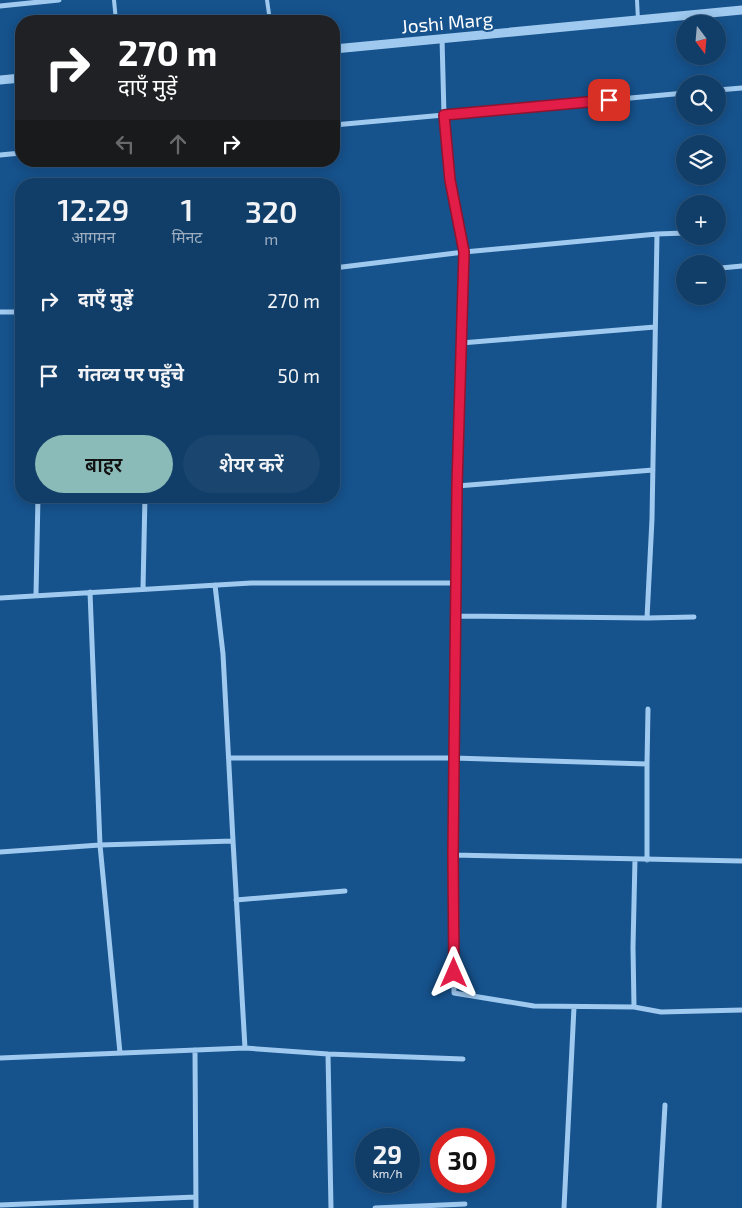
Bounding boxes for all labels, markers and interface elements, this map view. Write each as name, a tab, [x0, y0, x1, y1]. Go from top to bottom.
street label: Joshi Marg	[400, 6, 494, 37]
north arrow	[676, 15, 726, 65]
map controls	[676, 15, 726, 305]
text: 270 m	[118, 31, 217, 73]
icon: right	[35, 35, 100, 100]
text: दाएँ मुड़ें	[118, 73, 177, 99]
button: search	[676, 75, 726, 125]
pin	[588, 79, 630, 121]
icon: arrive	[595, 86, 623, 114]
icon: left	[111, 130, 139, 158]
icon: ahead	[164, 130, 192, 158]
icon: right	[217, 130, 245, 158]
button: layers	[676, 135, 726, 185]
text: 12:29	[57, 191, 129, 227]
text: 1	[181, 191, 193, 227]
text: 320	[245, 193, 298, 229]
button: +	[676, 195, 726, 245]
text: आगमन	[71, 227, 115, 246]
text: मिनट	[172, 227, 202, 246]
text: m	[264, 229, 278, 248]
button: −	[676, 255, 726, 305]
icon: right	[35, 287, 63, 315]
text: दाएँ मुड़ें	[78, 287, 133, 310]
text: 270 m	[267, 289, 320, 312]
icon: arrive	[35, 362, 63, 390]
text: गंतव्य पर पहुँचे	[78, 362, 184, 385]
text: 50 m	[277, 364, 320, 387]
button: बाहर	[35, 435, 173, 493]
button: शेयर करें	[183, 435, 320, 493]
position arrow	[427, 946, 479, 998]
speed limit sign: 30	[430, 1128, 495, 1193]
text: 29	[373, 1139, 402, 1169]
text: km/h	[373, 1166, 402, 1180]

